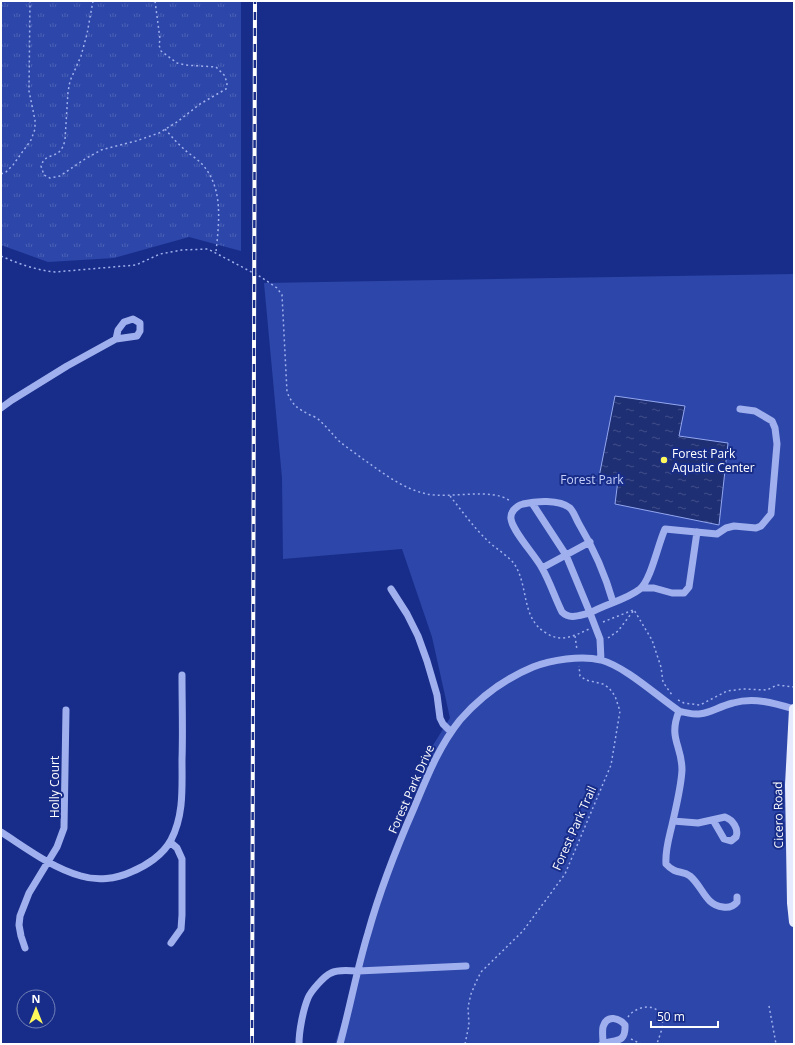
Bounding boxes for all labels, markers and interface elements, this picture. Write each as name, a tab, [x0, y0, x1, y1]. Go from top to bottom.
place label: Forest Park Aquatic Center	[672, 445, 755, 476]
marker: Forest Park Aquatic Center	[659, 455, 669, 465]
park label: Forest Park	[560, 471, 624, 488]
street label: Forest Park Drive	[384, 742, 438, 836]
street label: Holly Court	[46, 756, 63, 818]
street label: Cicero Road	[769, 781, 787, 849]
street label: Forest Park Trail	[548, 783, 600, 873]
north arrow	[16, 989, 56, 1029]
text: N	[32, 991, 40, 1006]
scale bar	[651, 1003, 718, 1029]
text: 50 m	[657, 1008, 685, 1025]

